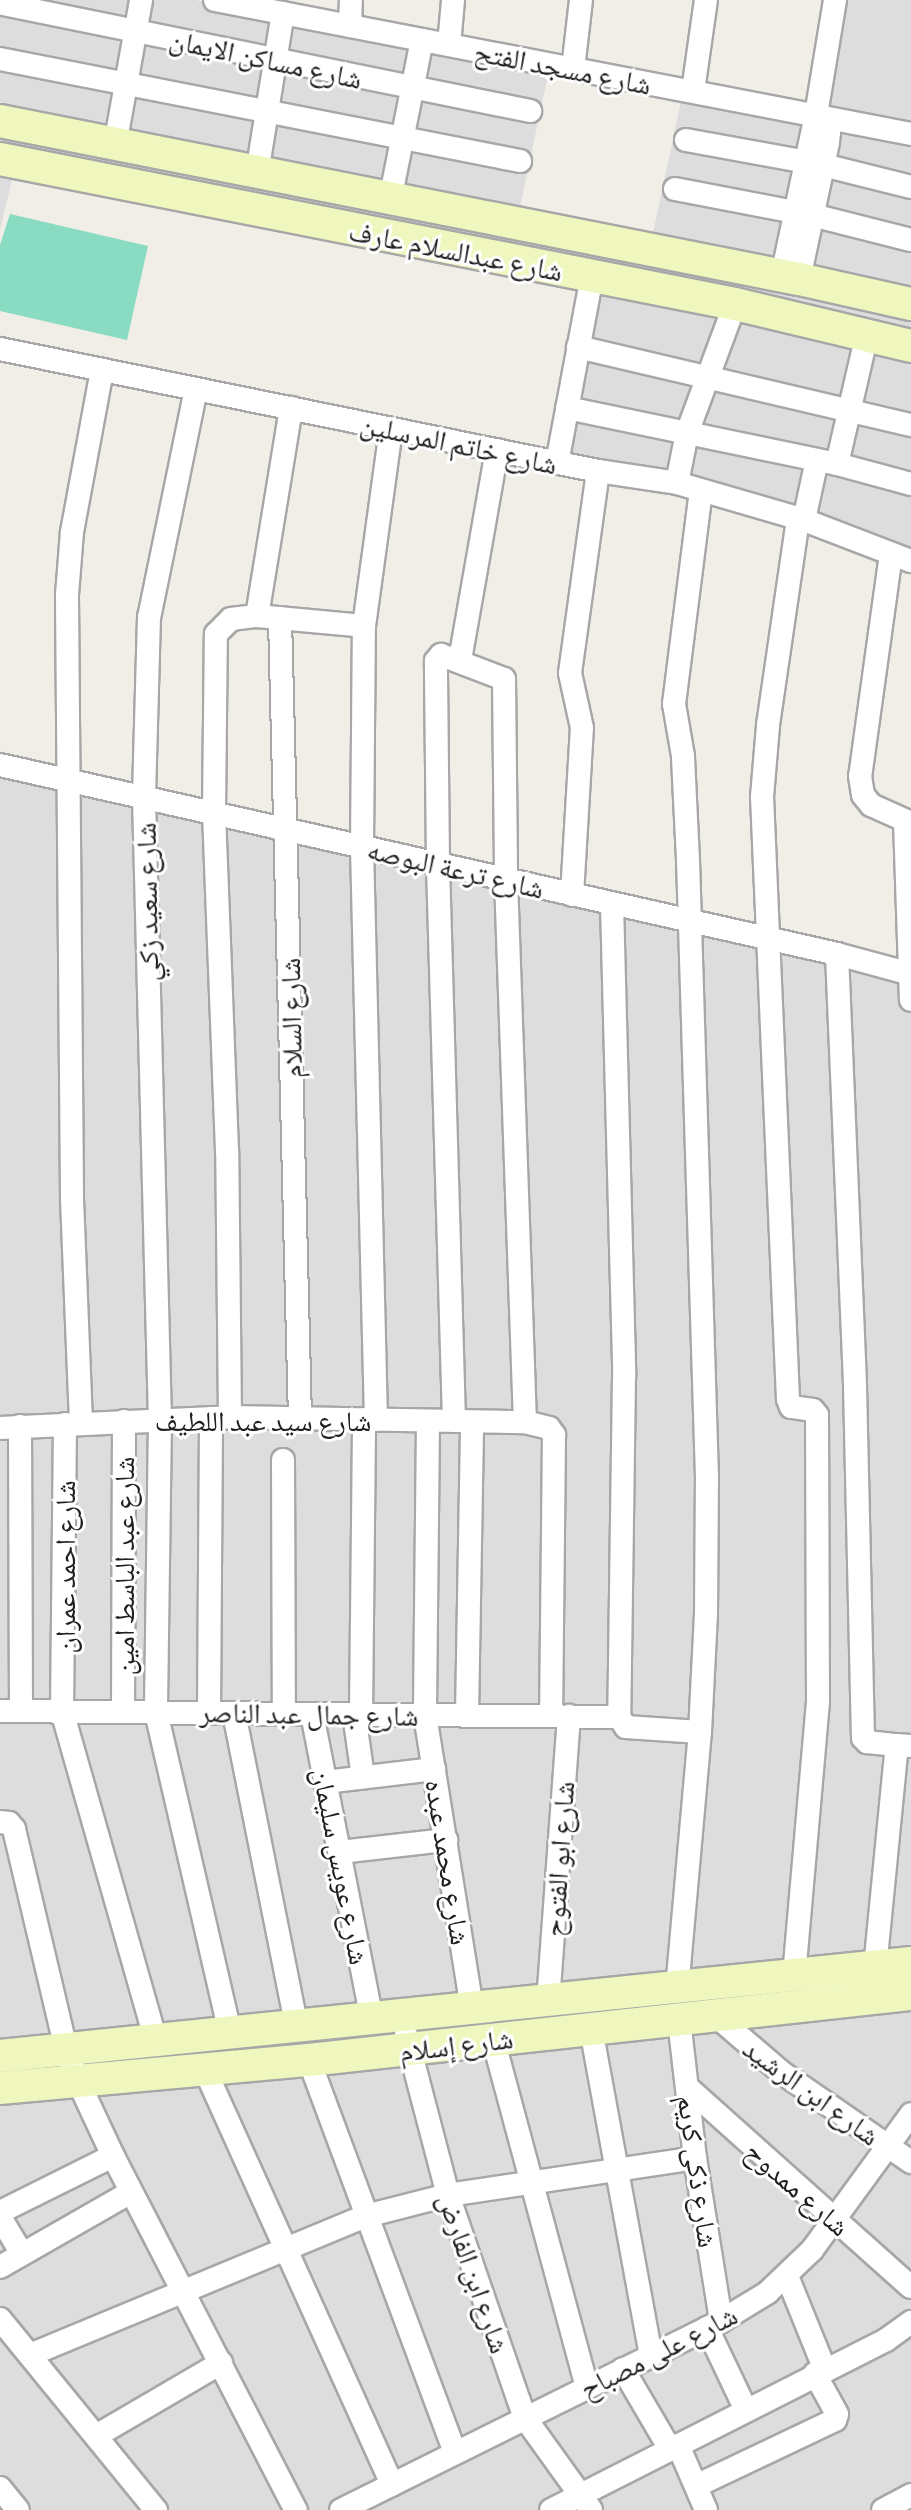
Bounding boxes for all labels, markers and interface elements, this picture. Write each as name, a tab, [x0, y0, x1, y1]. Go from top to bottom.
street label: شارع مساكن الايمان	[167, 21, 365, 95]
street label: شارع مسجد الفتح	[472, 33, 654, 101]
street label: شارع عبدالسلام عارف	[346, 213, 566, 287]
street label: شارع خاتم المرسلين	[357, 406, 561, 480]
street label: شارع سعيد زكي	[128, 822, 164, 982]
street label: شارع ترعة البوصه	[364, 831, 548, 905]
street label: شارع السلام	[272, 957, 308, 1079]
street label: شارع سيد عبد اللطيف	[155, 1403, 371, 1437]
street label: شارع عبد الباسط امين	[106, 1457, 140, 1675]
street label: شارع احمد عمران	[47, 1480, 81, 1654]
street label: شارع جمال عبد الناصر	[199, 1694, 419, 1732]
street label: شارع عويس سليمان	[306, 1765, 378, 1967]
street label: شارع محمد عبده	[419, 1777, 479, 1947]
street label: شارع ابو الفتوح	[536, 1780, 580, 1938]
street label: شارع إسلام	[397, 2020, 515, 2068]
street label: شارع ابن الرشيد	[737, 2030, 887, 2152]
street label: شارع ذكى كريم	[672, 2093, 726, 2249]
street label: شارع ممدوح	[739, 2134, 857, 2242]
street label: شارع ابن الفارض	[432, 2189, 518, 2357]
street label: شارع على مصباح	[574, 2297, 742, 2405]

